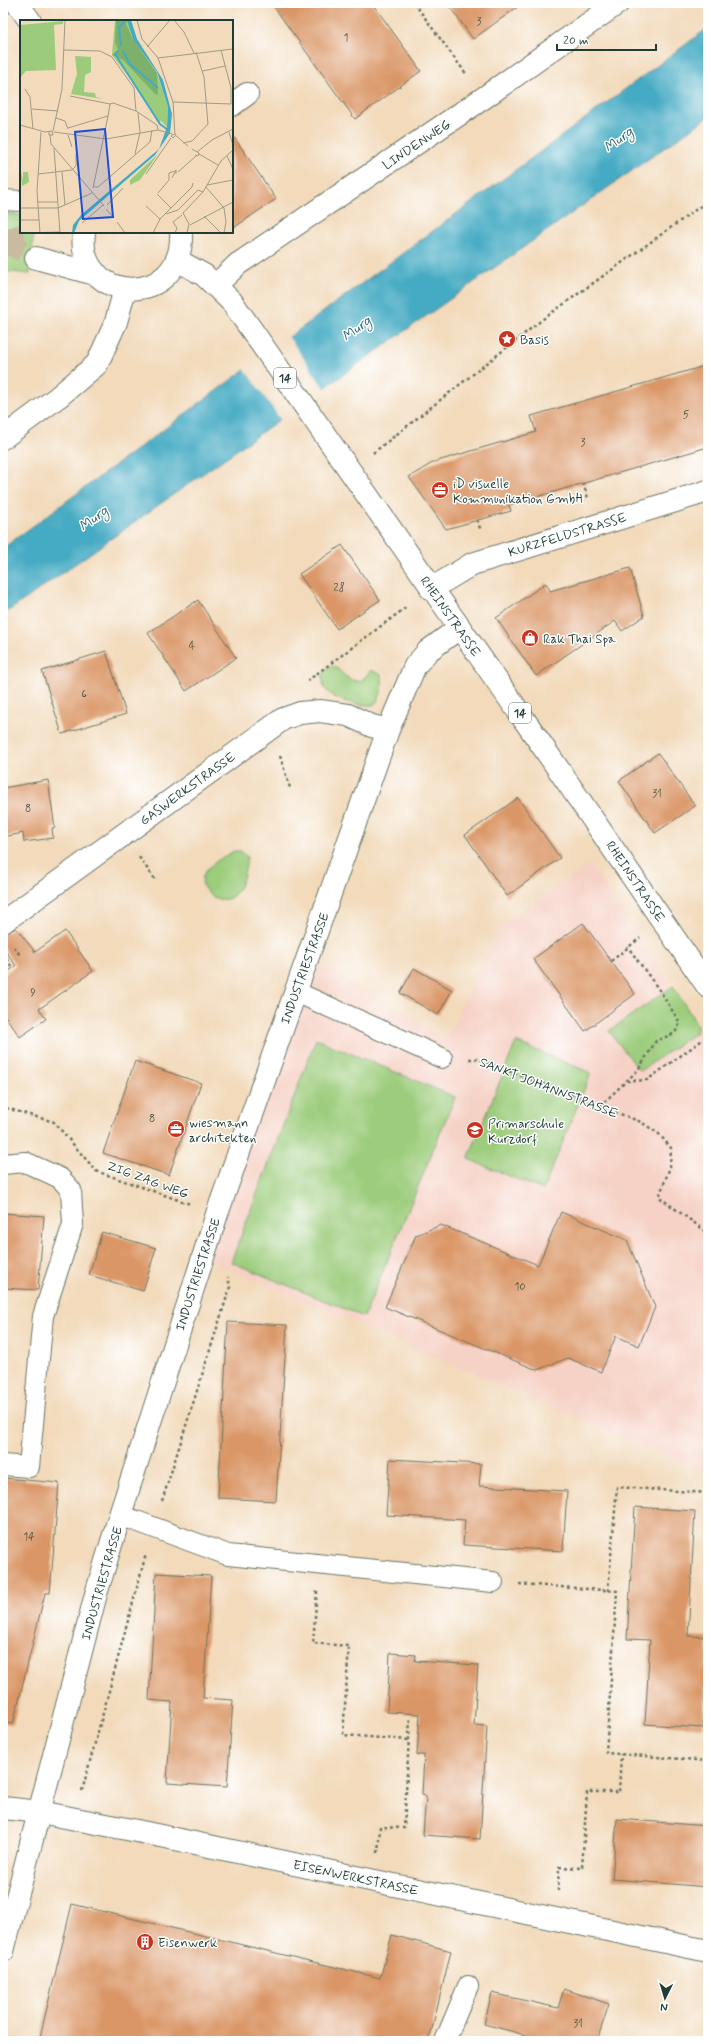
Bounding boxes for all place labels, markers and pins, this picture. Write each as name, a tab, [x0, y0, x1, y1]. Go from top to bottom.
place icon: Basis	[497, 329, 517, 349]
place label: Basis	[520, 332, 549, 349]
place label: iD visuelle Kommunikation GmbH	[453, 476, 582, 508]
office icon: iD visuelle Kommunikation GmbH	[430, 480, 450, 500]
shop icon: Rak Thai Spa	[520, 628, 540, 648]
place label: Rak Thai Spa	[543, 631, 616, 648]
place label: wiesmann architekten	[189, 1115, 256, 1147]
place label: Primarschule Kurzdorf	[488, 1116, 564, 1148]
office icon: wiesmann architekten	[166, 1119, 186, 1139]
school or university icon: Primarschule Kurzdorf	[465, 1120, 485, 1140]
building icon: Eisenwerk	[135, 1932, 155, 1952]
place label: Eisenwerk	[158, 1935, 218, 1952]

